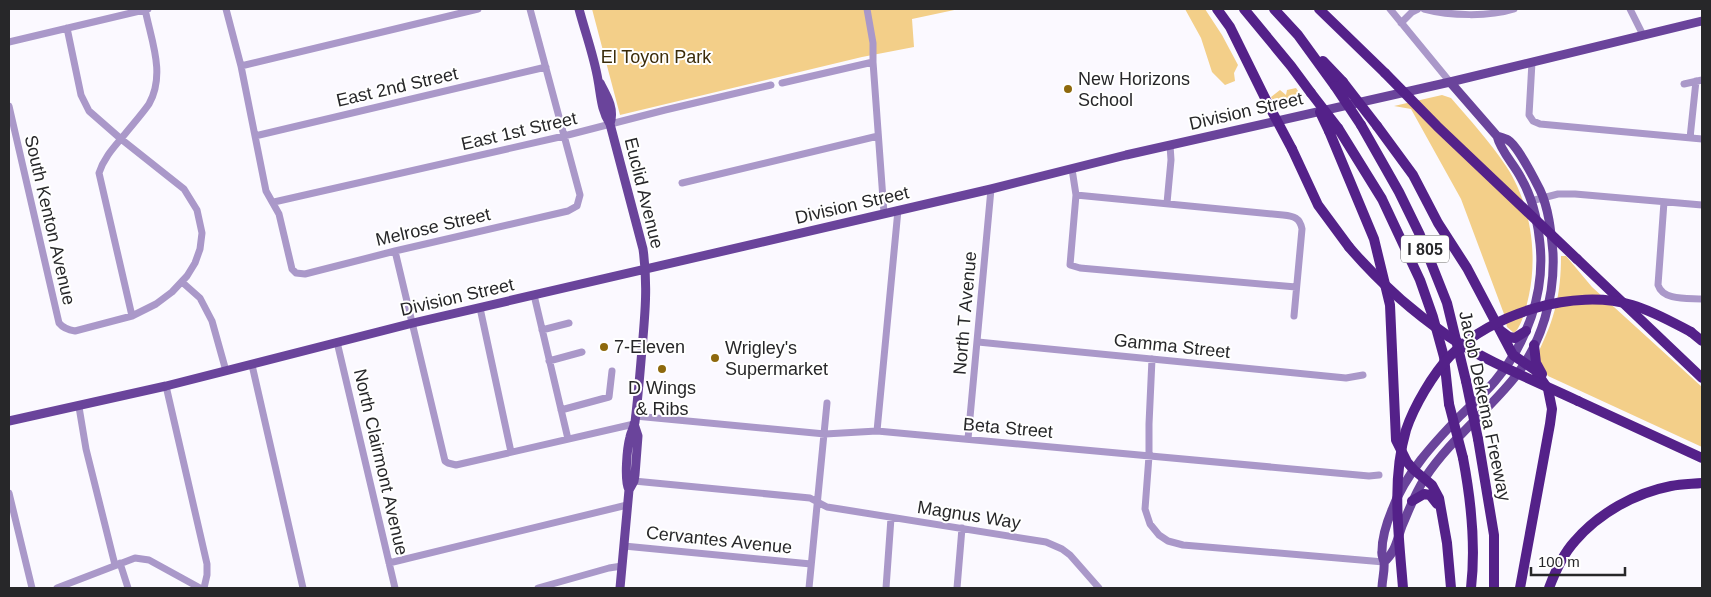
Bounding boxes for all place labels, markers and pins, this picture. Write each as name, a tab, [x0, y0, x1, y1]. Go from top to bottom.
place label: New Horizons School	[1078, 69, 1190, 110]
marker: New Horizons School	[1062, 83, 1074, 95]
place label: 7-Eleven	[614, 337, 685, 357]
place label: Wrigley's Supermarket	[725, 338, 828, 379]
marker: 7-Eleven	[598, 341, 610, 353]
marker: Wrigley's Supermarket	[709, 352, 721, 364]
marker: D Wings & Ribs	[656, 363, 668, 375]
place label: D Wings & Ribs	[628, 378, 696, 419]

